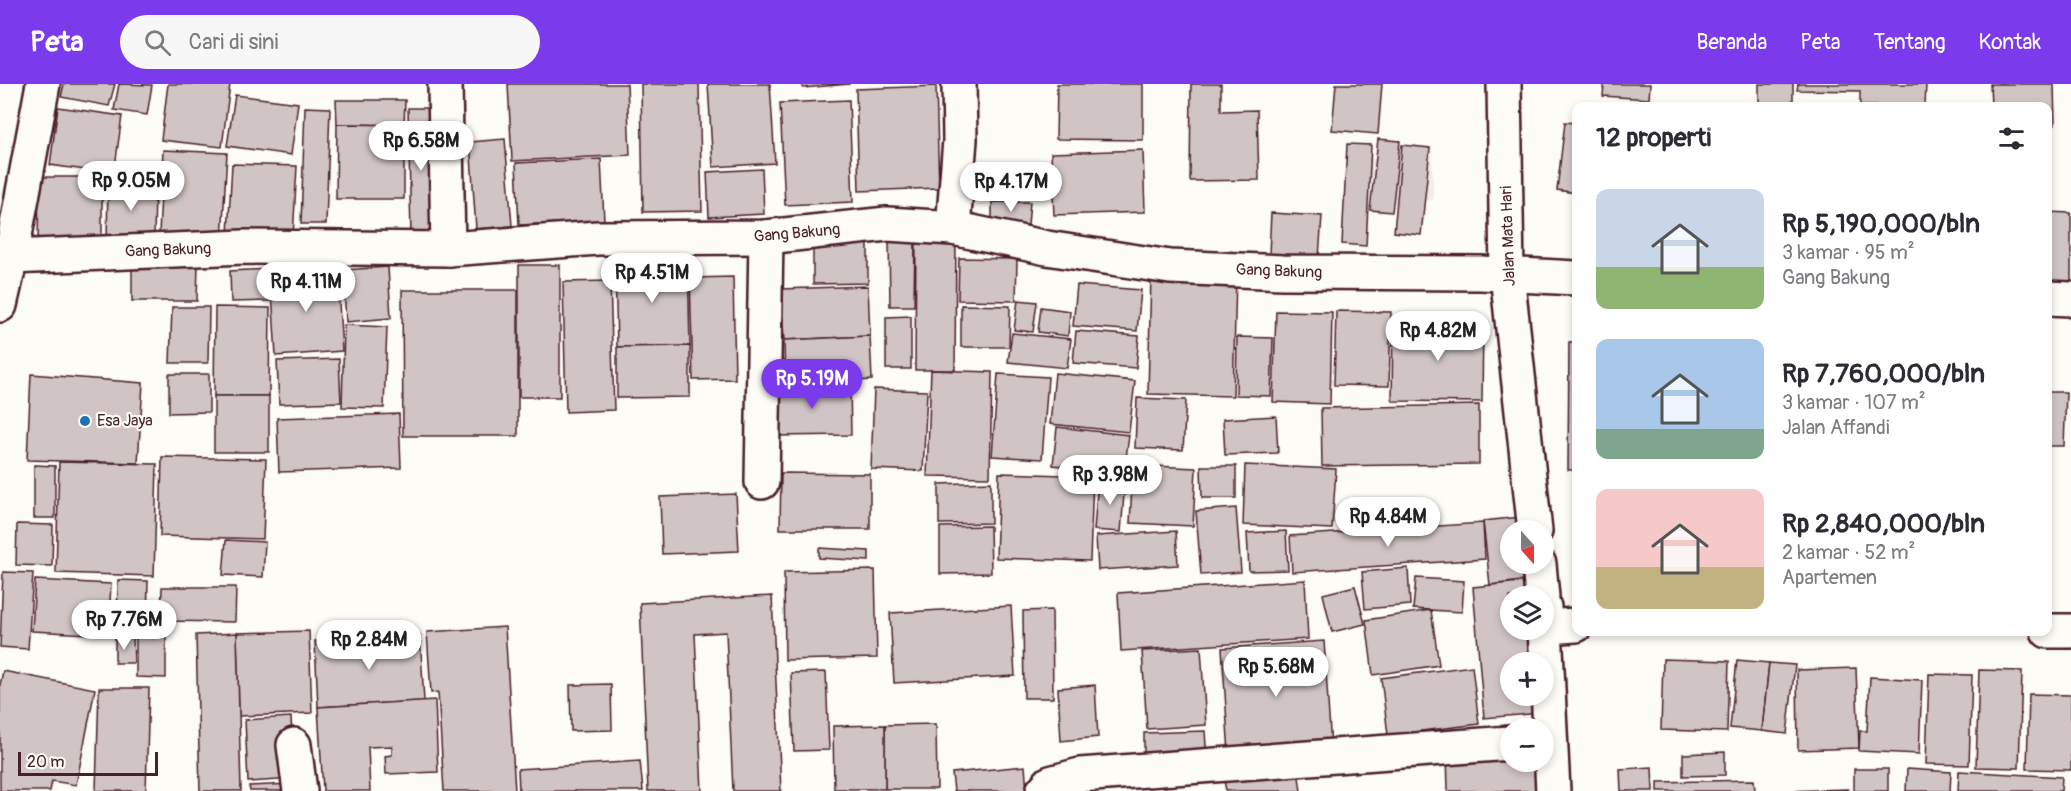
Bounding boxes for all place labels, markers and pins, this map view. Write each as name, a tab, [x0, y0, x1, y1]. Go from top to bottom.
pin: Rp 6.58M	[359, 121, 483, 172]
pin: Rp 9.05M	[69, 161, 193, 212]
pin: Rp 4.17M	[949, 162, 1073, 213]
pin: Rp 4.51M	[590, 253, 714, 304]
pin: Rp 4.11M	[244, 262, 368, 313]
pin: Rp 4.82M	[1376, 311, 1500, 362]
pin: Rp 5.19M	[750, 359, 874, 410]
place label: Esa Jaya	[97, 411, 153, 431]
marker: Esa Jaya	[78, 414, 92, 428]
pin: Rp 3.98M	[1048, 455, 1172, 506]
pin: Rp 4.84M	[1326, 497, 1450, 548]
pin: Rp 7.76M	[62, 600, 186, 651]
pin: Rp 2.84M	[307, 620, 431, 671]
pin: Rp 5.68M	[1214, 647, 1338, 698]

